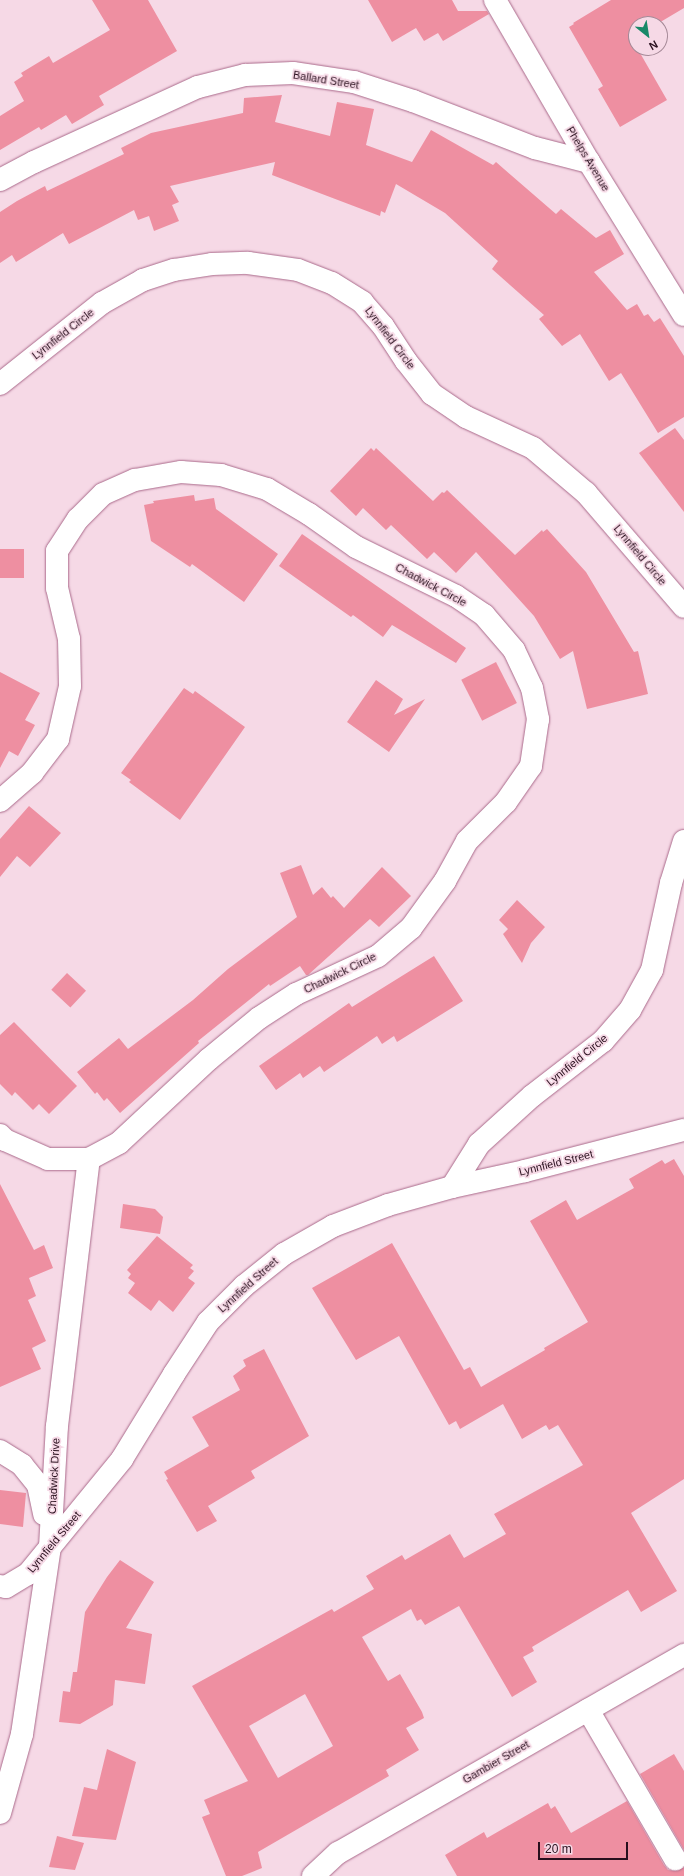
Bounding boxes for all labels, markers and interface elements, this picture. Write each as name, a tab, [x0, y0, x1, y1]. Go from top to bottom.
north arrow	[628, 16, 668, 56]
text: N	[647, 38, 660, 53]
street label: Ballard Street	[292, 68, 360, 92]
street label: Phelps Avenue	[563, 124, 613, 194]
street label: Lynnfield Circle	[362, 304, 418, 372]
street label: Lynnfield Circle	[29, 306, 97, 362]
street label: Lynnfield Circle	[611, 522, 669, 588]
street label: Chadwick Circle	[393, 561, 469, 609]
street label: Chadwick Circle	[302, 950, 378, 996]
street label: Lynnfield Circle	[544, 1031, 610, 1089]
street label: Lynnfield Street	[518, 1147, 594, 1179]
street label: Lynnfield Street	[215, 1255, 281, 1315]
street label: Chadwick Drive	[45, 1438, 63, 1514]
street label: Lynnfield Street	[25, 1509, 83, 1575]
street label: Gambier Street	[460, 1738, 532, 1786]
scale bar	[540, 1834, 630, 1860]
text: 20 m	[545, 1842, 572, 1856]

